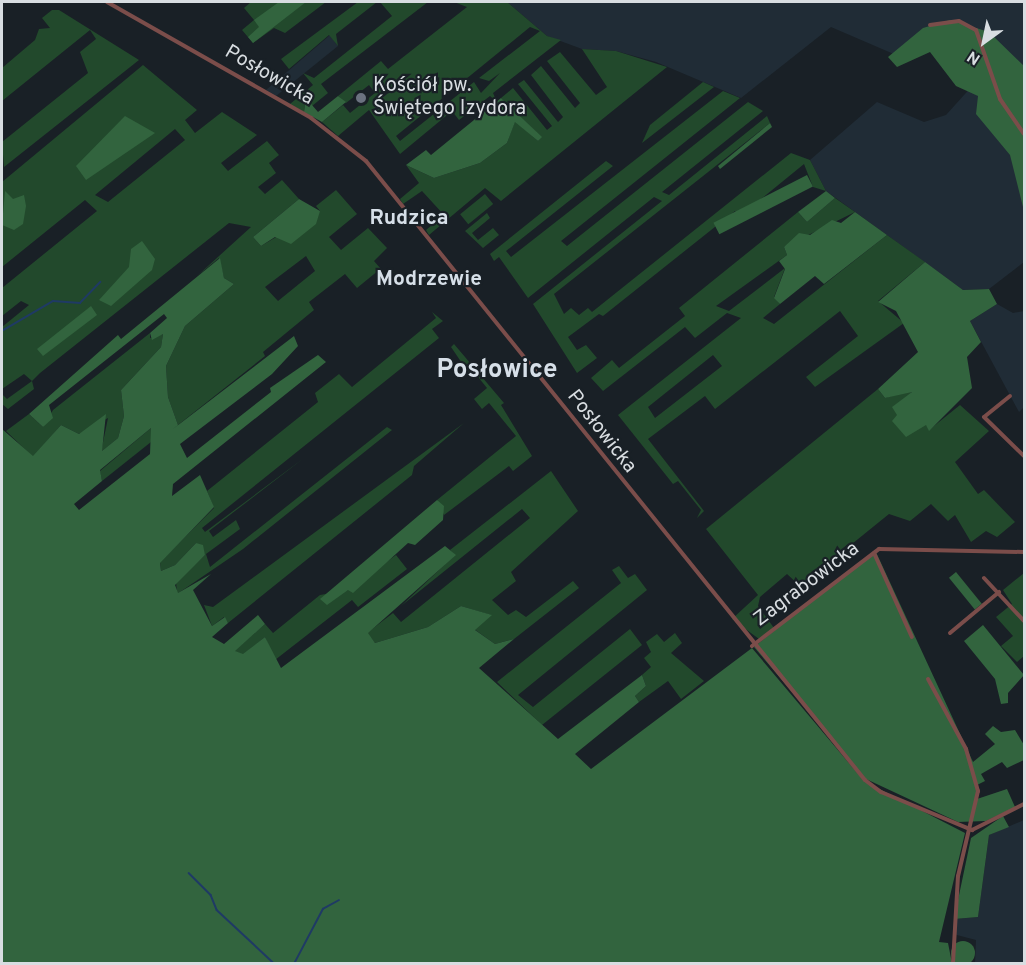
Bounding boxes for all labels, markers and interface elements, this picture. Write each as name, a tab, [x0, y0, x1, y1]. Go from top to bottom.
north arrow	[954, 12, 1014, 72]
street label: Posłowicka	[220, 41, 318, 111]
text: N	[964, 46, 984, 69]
place label: Kościół pw. Świętego Izydora	[373, 74, 526, 121]
marker: Kościół pw. Świętego Izydora	[354, 91, 368, 105]
district label: Rudzica	[370, 206, 448, 232]
district label: Modrzewie	[376, 267, 482, 293]
district label: Posłowice	[437, 355, 557, 387]
street label: Posłowicka	[561, 386, 641, 478]
street label: Zagrabowicka	[750, 538, 864, 632]

